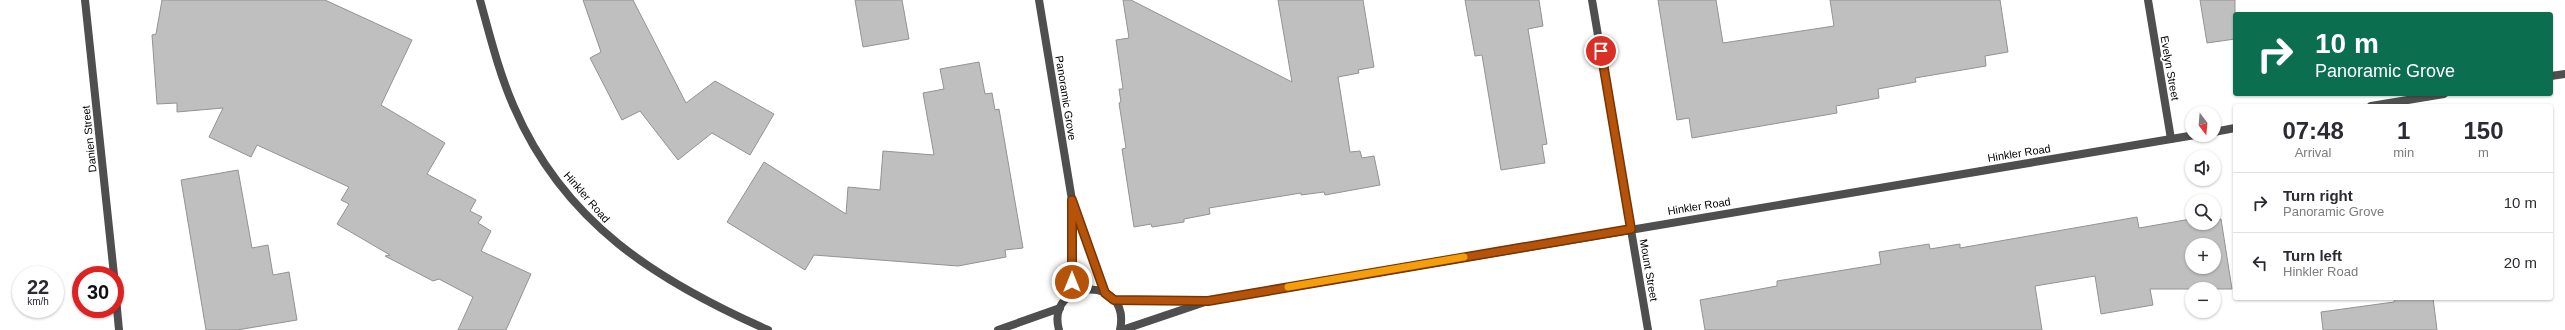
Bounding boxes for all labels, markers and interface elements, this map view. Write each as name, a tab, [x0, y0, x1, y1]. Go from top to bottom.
icon: right	[2249, 28, 2301, 80]
text: 10 m	[2315, 28, 2379, 59]
pin	[1584, 34, 1618, 68]
street label: Evelyn Street	[2158, 35, 2182, 101]
icon: arrive	[1590, 40, 1612, 62]
street label: Panoramic Grove	[1053, 55, 1079, 141]
text: Panoramic Grove	[2315, 61, 2455, 81]
street label: Danien Street	[80, 105, 98, 173]
north arrow	[2185, 106, 2221, 142]
map controls	[2185, 106, 2221, 318]
text: 07:48	[2282, 117, 2344, 144]
text: 1	[2397, 117, 2410, 144]
text: 150	[2464, 117, 2504, 144]
street label: Hinkler Road	[1987, 142, 2051, 164]
text: Arrival	[2295, 145, 2332, 160]
text: min	[2393, 145, 2414, 160]
text: m	[2478, 145, 2489, 160]
button: sound	[2185, 150, 2221, 186]
street label: Hinkler Road	[562, 169, 612, 225]
text: Turn right	[2283, 187, 2353, 204]
icon: right	[2249, 192, 2271, 214]
button: search	[2185, 194, 2221, 230]
text: 10 m	[2504, 194, 2537, 211]
street label: Hinkler Road	[1667, 195, 1731, 217]
text: Panoramic Grove	[2283, 204, 2384, 219]
street label: Mount Street	[1638, 238, 1660, 302]
button: +	[2185, 238, 2221, 274]
text: Turn left	[2283, 247, 2342, 264]
icon: left	[2249, 252, 2271, 274]
text: 20 m	[2504, 254, 2537, 271]
position arrow	[1051, 261, 1093, 303]
text: Hinkler Road	[2283, 264, 2358, 279]
speed limit sign: 30	[72, 266, 124, 318]
text: 22	[27, 276, 49, 298]
button: −	[2185, 282, 2221, 318]
text: km/h	[27, 296, 49, 307]

